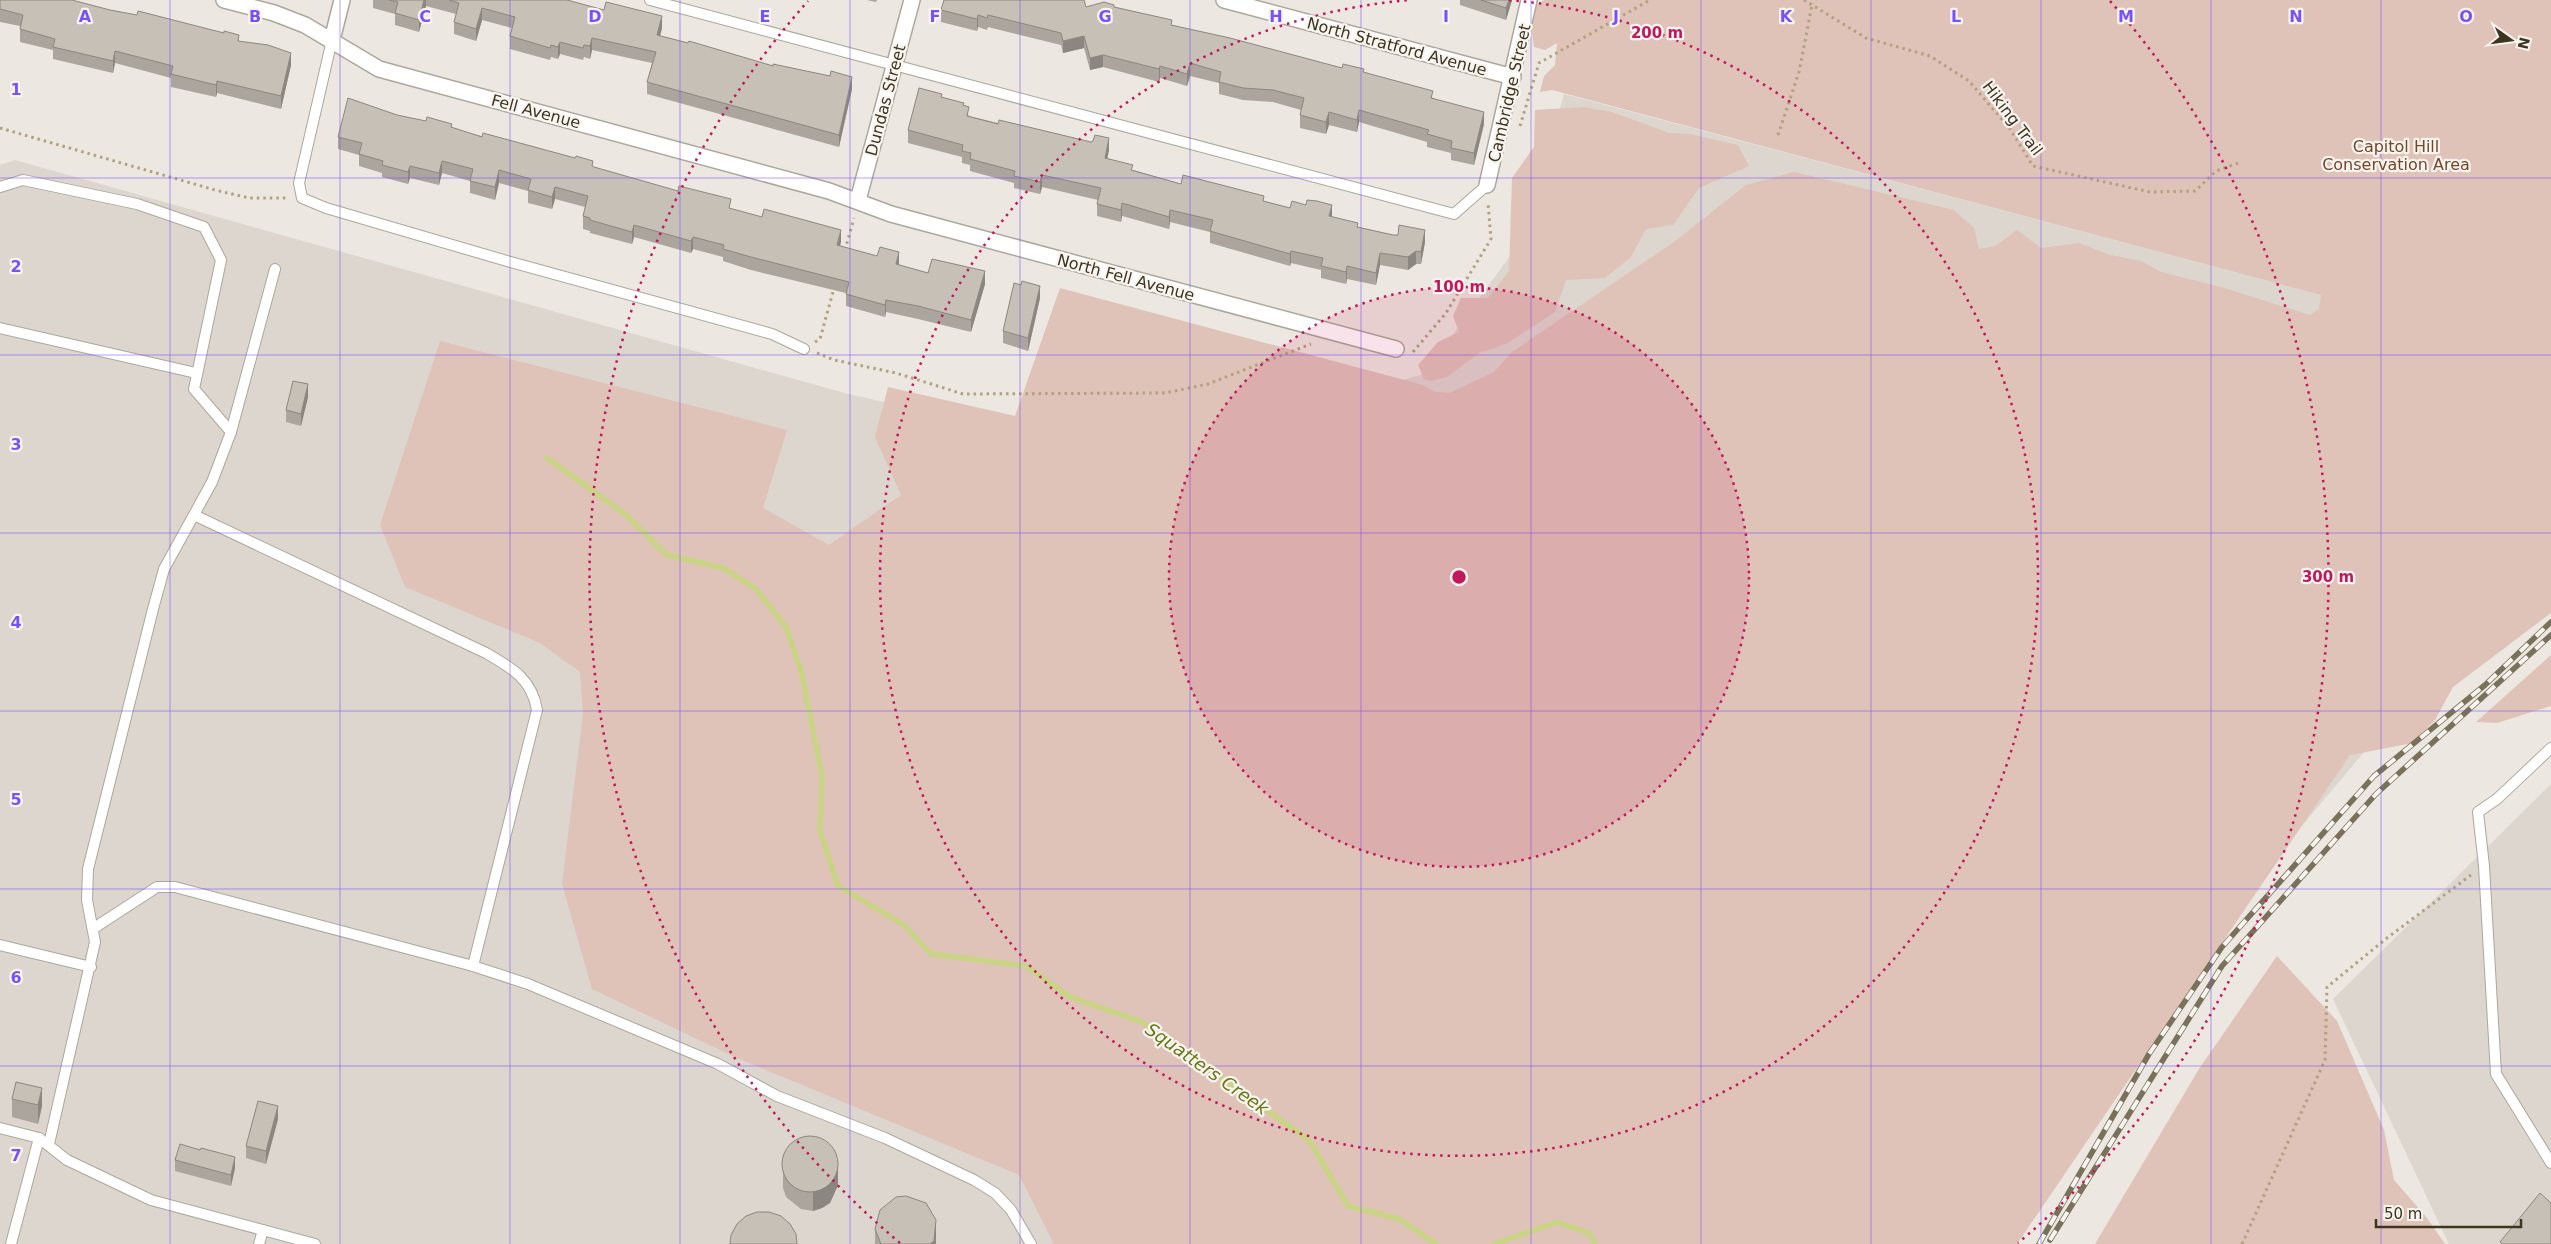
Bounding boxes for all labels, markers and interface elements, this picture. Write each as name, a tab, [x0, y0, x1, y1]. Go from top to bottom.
text: A	[79, 7, 92, 26]
text: B	[249, 7, 261, 26]
text: C	[419, 7, 431, 26]
text: D	[588, 7, 602, 26]
text: E	[760, 7, 770, 26]
text: F	[930, 7, 940, 26]
text: G	[1098, 7, 1112, 26]
text: H	[1269, 7, 1283, 26]
text: I	[1443, 7, 1449, 26]
text: J	[1612, 7, 1619, 26]
text: K	[1780, 7, 1793, 26]
text: L	[1951, 7, 1961, 26]
text: M	[2118, 7, 2134, 26]
text: N	[2289, 7, 2303, 26]
text: O	[2459, 7, 2473, 26]
street label: North Stratford Avenue	[1305, 13, 1489, 80]
north arrow	[2486, 15, 2536, 65]
street label: Cambridge Street	[1484, 22, 1535, 164]
text: 200 m	[1631, 24, 1683, 42]
text: N	[2514, 36, 2533, 51]
street label: Dundas Street	[861, 42, 909, 158]
street label: Hiking Trail	[1978, 77, 2047, 159]
text: 1	[10, 80, 22, 99]
street label: Fell Avenue	[489, 90, 583, 133]
park label: Capitol Hill Conservation Area	[2322, 137, 2470, 174]
street label: North Fell Avenue	[1055, 250, 1197, 305]
text: 2	[10, 257, 22, 276]
text: 100 m	[1433, 278, 1485, 296]
text: 3	[10, 435, 22, 454]
centre of rings	[1450, 568, 1468, 586]
text: 300 m	[2302, 568, 2354, 586]
text: 4	[10, 613, 22, 632]
text: 5	[10, 790, 22, 809]
text: 6	[10, 968, 22, 987]
water label: Squatters Creek	[1142, 1018, 1274, 1120]
text: 7	[10, 1146, 22, 1165]
scale bar	[2376, 1196, 2521, 1228]
text: 50 m	[2384, 1205, 2422, 1223]

